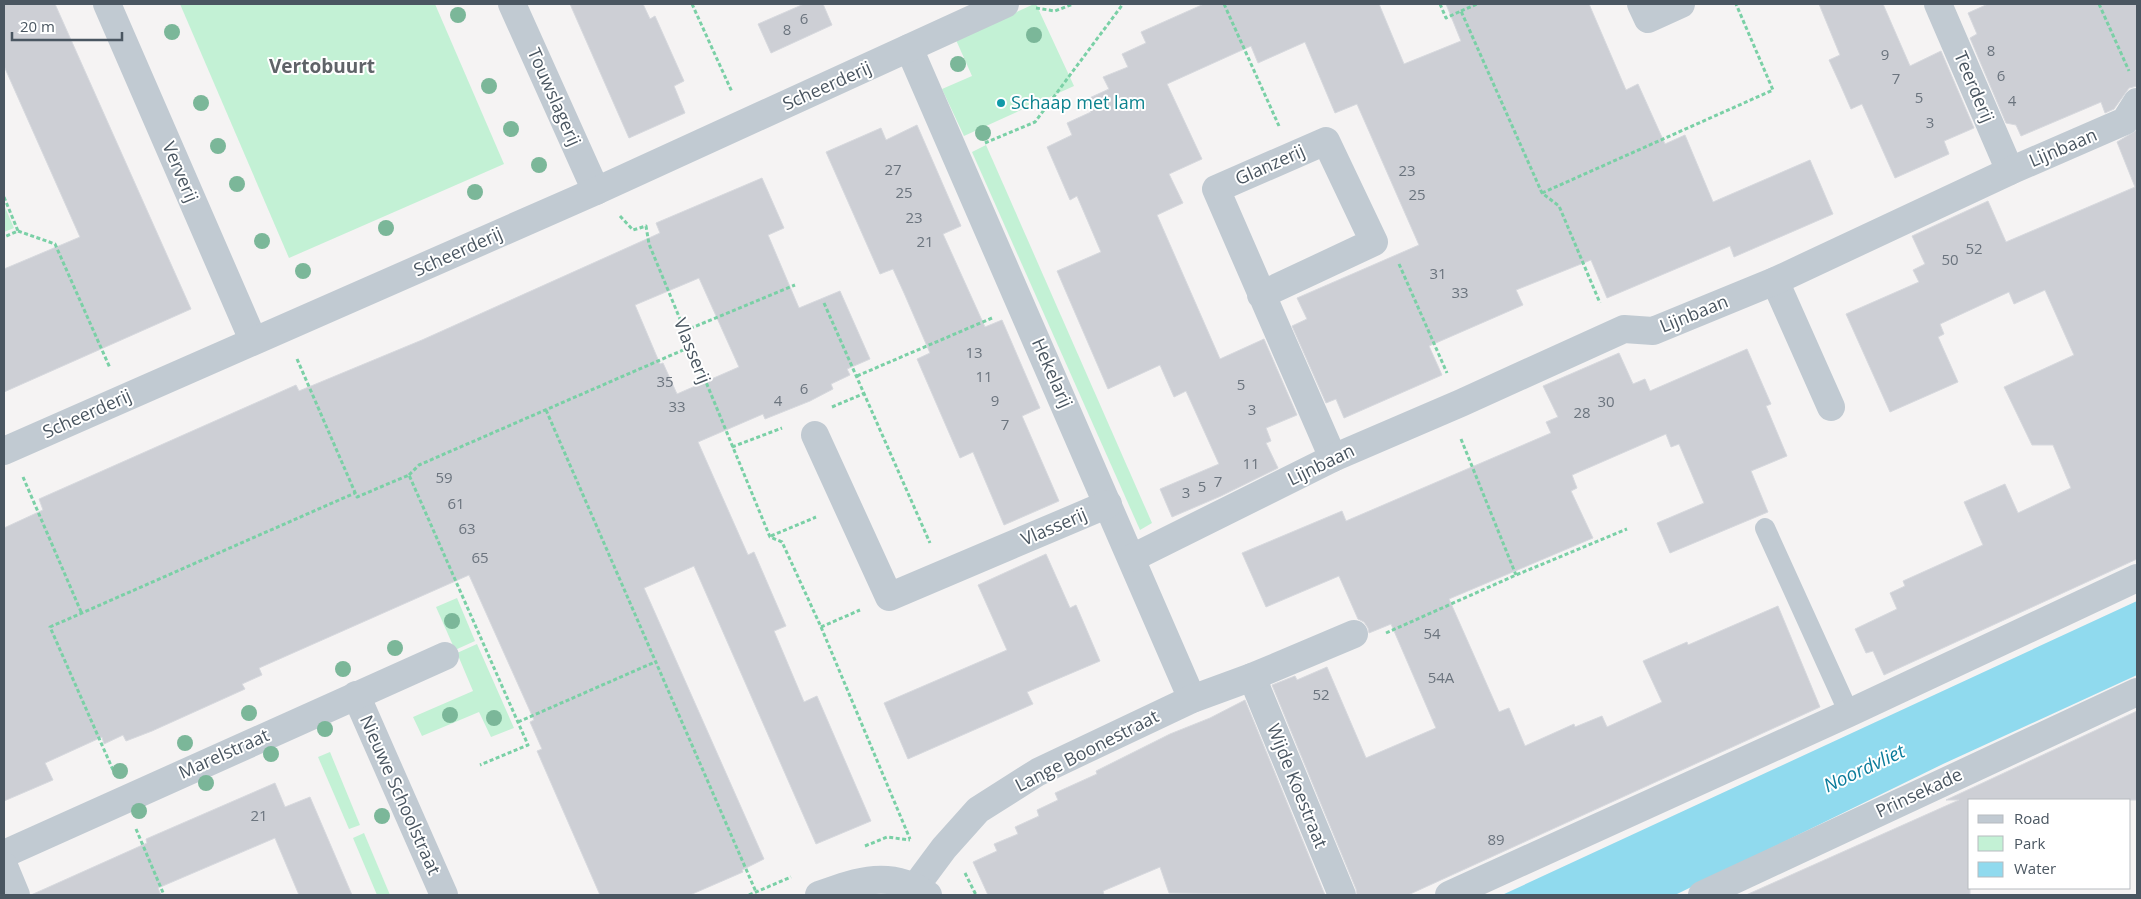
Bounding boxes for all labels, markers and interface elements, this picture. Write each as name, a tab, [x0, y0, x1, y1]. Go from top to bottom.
house number: 6	[800, 8, 808, 28]
scale bar	[12, 10, 122, 42]
text: 20 m	[20, 16, 55, 36]
house number: 8	[783, 19, 791, 39]
house number: 8	[1987, 40, 1995, 60]
street label: Touwslagerij	[523, 44, 587, 150]
house number: 9	[1881, 44, 1889, 64]
street label: Teerderij	[1949, 47, 2001, 126]
district label: Vertobuurt	[269, 53, 375, 79]
street label: Scheerderij	[778, 55, 875, 115]
house number: 6	[1997, 65, 2005, 85]
house number: 7	[1892, 68, 1900, 88]
house number: 5	[1915, 87, 1923, 107]
place label: Schaap met lam	[1011, 90, 1145, 114]
house number: 4	[2008, 90, 2017, 110]
marker: Schaap met lam	[995, 97, 1007, 109]
house number: 3	[1926, 112, 1934, 132]
street label: Lijnbaan	[2025, 122, 2100, 172]
street label: Ververij	[157, 138, 204, 206]
street label: Glanzerij	[1231, 138, 1308, 190]
house number: 27	[884, 159, 902, 179]
house number: 23	[1398, 160, 1416, 180]
house number: 25	[895, 182, 913, 202]
house number: 25	[1408, 184, 1426, 204]
house number: 23	[905, 207, 923, 227]
street label: Scheerderij	[409, 221, 506, 281]
house number: 21	[916, 231, 934, 251]
house number: 52	[1965, 238, 1983, 258]
house number: 50	[1941, 249, 1959, 269]
house number: 31	[1429, 263, 1447, 283]
house number: 33	[1451, 282, 1469, 302]
street label: Lijnbaan	[1656, 289, 1731, 338]
street label: Vlasserij	[669, 314, 717, 387]
street label: Hekelarij	[1027, 334, 1079, 411]
house number: 13	[965, 342, 983, 362]
house number: 11	[975, 366, 993, 386]
house number: 35	[656, 371, 674, 391]
house number: 5	[1237, 374, 1245, 394]
house number: 6	[800, 378, 808, 398]
street label: Scheerderij	[38, 383, 135, 443]
house number: 4	[774, 390, 783, 410]
house number: 9	[991, 390, 999, 410]
house number: 30	[1597, 391, 1615, 411]
house number: 33	[668, 396, 686, 416]
house number: 3	[1248, 399, 1256, 419]
house number: 28	[1573, 402, 1591, 422]
house number: 7	[1001, 414, 1009, 434]
street label: Lijnbaan	[1283, 438, 1358, 491]
house number: 11	[1242, 453, 1260, 473]
house number: 59	[435, 467, 453, 487]
house number: 7	[1214, 471, 1222, 491]
house number: 5	[1198, 476, 1206, 496]
house number: 3	[1182, 482, 1190, 502]
house number: 61	[447, 493, 465, 513]
street label: Vlasserij	[1017, 502, 1090, 551]
house number: 63	[458, 518, 476, 538]
house number: 65	[471, 547, 489, 567]
house number: 54	[1423, 623, 1441, 643]
house number: 54A	[1428, 667, 1455, 687]
house number: 52	[1312, 684, 1330, 704]
street label: Lange Boonestraat	[1011, 704, 1162, 797]
street label: Nieuwe Schoolstraat	[355, 711, 447, 878]
street label: Wijde Koestraat	[1262, 720, 1334, 851]
street label: Marelstraat	[174, 722, 273, 784]
water label: Noordvliet	[1819, 737, 1910, 798]
street label: Prinsekade	[1871, 762, 1966, 823]
legend	[1968, 799, 2131, 889]
house number: 21	[250, 805, 268, 825]
text: Road	[2014, 808, 2050, 828]
house number: 89	[1487, 829, 1505, 849]
text: Park	[2014, 833, 2045, 853]
text: Water	[2014, 858, 2056, 878]

